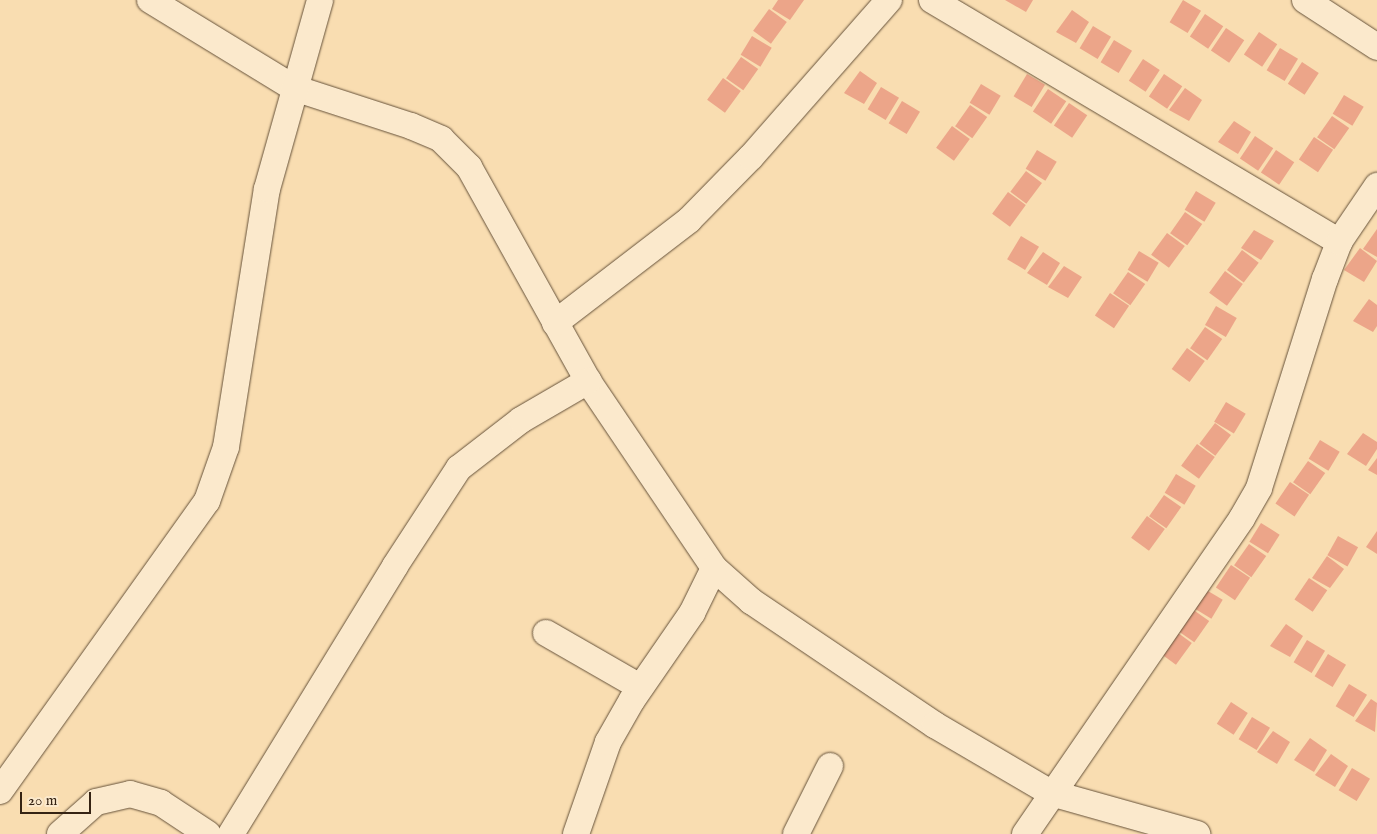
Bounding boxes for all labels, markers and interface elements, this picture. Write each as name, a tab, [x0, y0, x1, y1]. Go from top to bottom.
scale bar	[22, 782, 94, 814]
text: 20 m	[28, 791, 57, 810]

